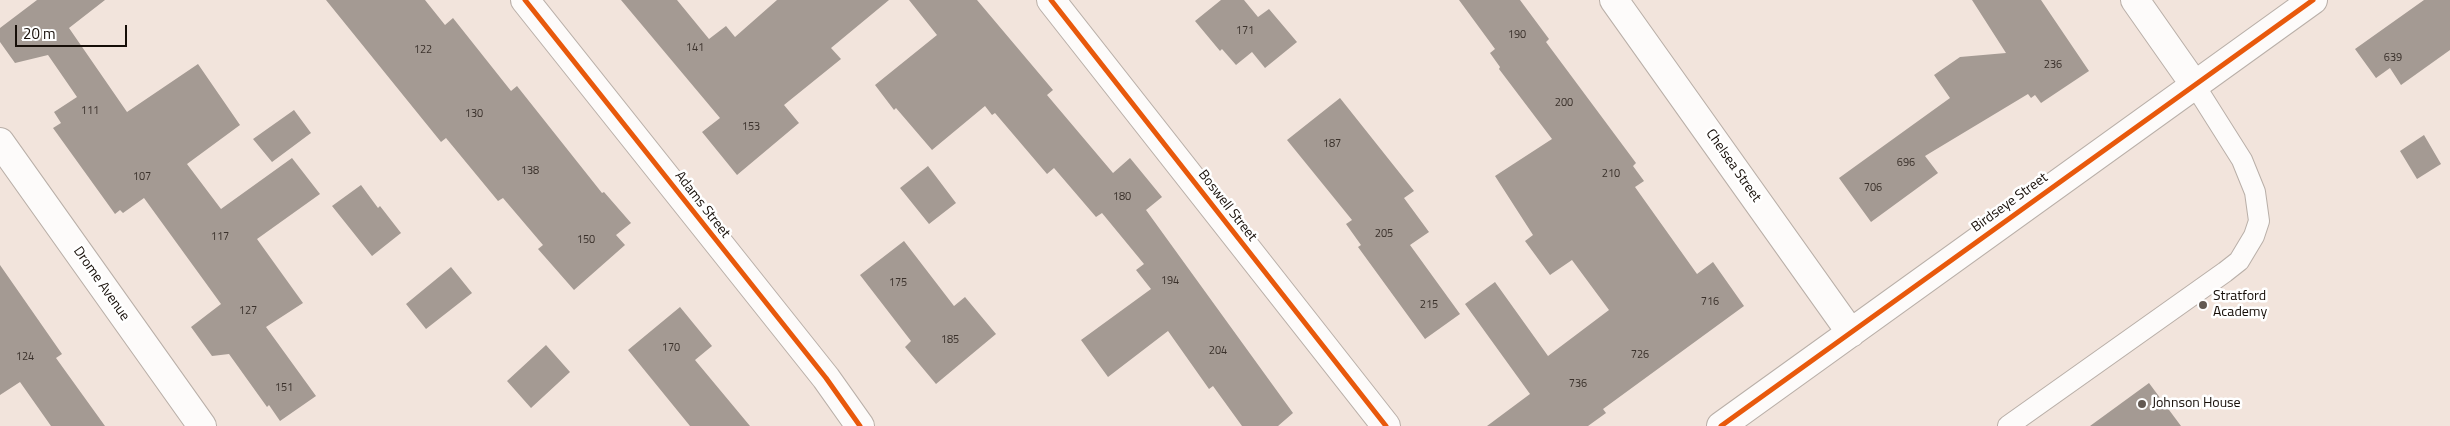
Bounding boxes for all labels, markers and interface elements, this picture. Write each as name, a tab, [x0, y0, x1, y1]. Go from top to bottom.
scale bar	[18, 15, 130, 47]
text: 20 m	[23, 22, 56, 45]
house number: 171	[1236, 24, 1254, 38]
house number: 190	[1508, 28, 1526, 42]
house number: 141	[686, 41, 704, 55]
house number: 122	[414, 43, 432, 57]
house number: 639	[2384, 51, 2402, 65]
house number: 236	[2044, 58, 2062, 72]
house number: 200	[1555, 96, 1573, 110]
house number: 111	[81, 104, 99, 118]
house number: 130	[465, 107, 483, 121]
house number: 153	[742, 120, 760, 134]
street label: Chelsea Street	[1702, 126, 1764, 206]
house number: 187	[1323, 137, 1341, 151]
house number: 696	[1897, 156, 1915, 170]
house number: 138	[521, 164, 539, 178]
street label: Boswell Street	[1194, 167, 1260, 245]
house number: 210	[1602, 167, 1620, 181]
street label: Adams Street	[671, 168, 733, 242]
house number: 107	[133, 170, 151, 184]
street label: Birdseye Street	[1969, 170, 2051, 236]
house number: 706	[1864, 181, 1882, 195]
house number: 180	[1113, 190, 1131, 204]
house number: 205	[1375, 227, 1393, 241]
house number: 117	[211, 230, 229, 244]
house number: 150	[577, 233, 595, 247]
street label: Drome Avenue	[69, 244, 133, 324]
house number: 194	[1161, 274, 1179, 288]
house number: 175	[889, 276, 907, 290]
place label: Stratford Academy	[2213, 289, 2267, 322]
house number: 716	[1701, 295, 1719, 309]
house number: 215	[1420, 298, 1438, 312]
marker: Stratford Academy	[2197, 299, 2209, 311]
house number: 127	[239, 304, 257, 318]
house number: 185	[941, 333, 959, 347]
house number: 170	[662, 341, 680, 355]
house number: 204	[1209, 344, 1227, 358]
house number: 726	[1631, 348, 1649, 362]
house number: 124	[16, 350, 34, 364]
house number: 736	[1569, 377, 1587, 391]
house number: 151	[275, 381, 293, 395]
place label: Johnson House	[2152, 396, 2241, 412]
marker: Johnson House	[2136, 398, 2148, 410]

